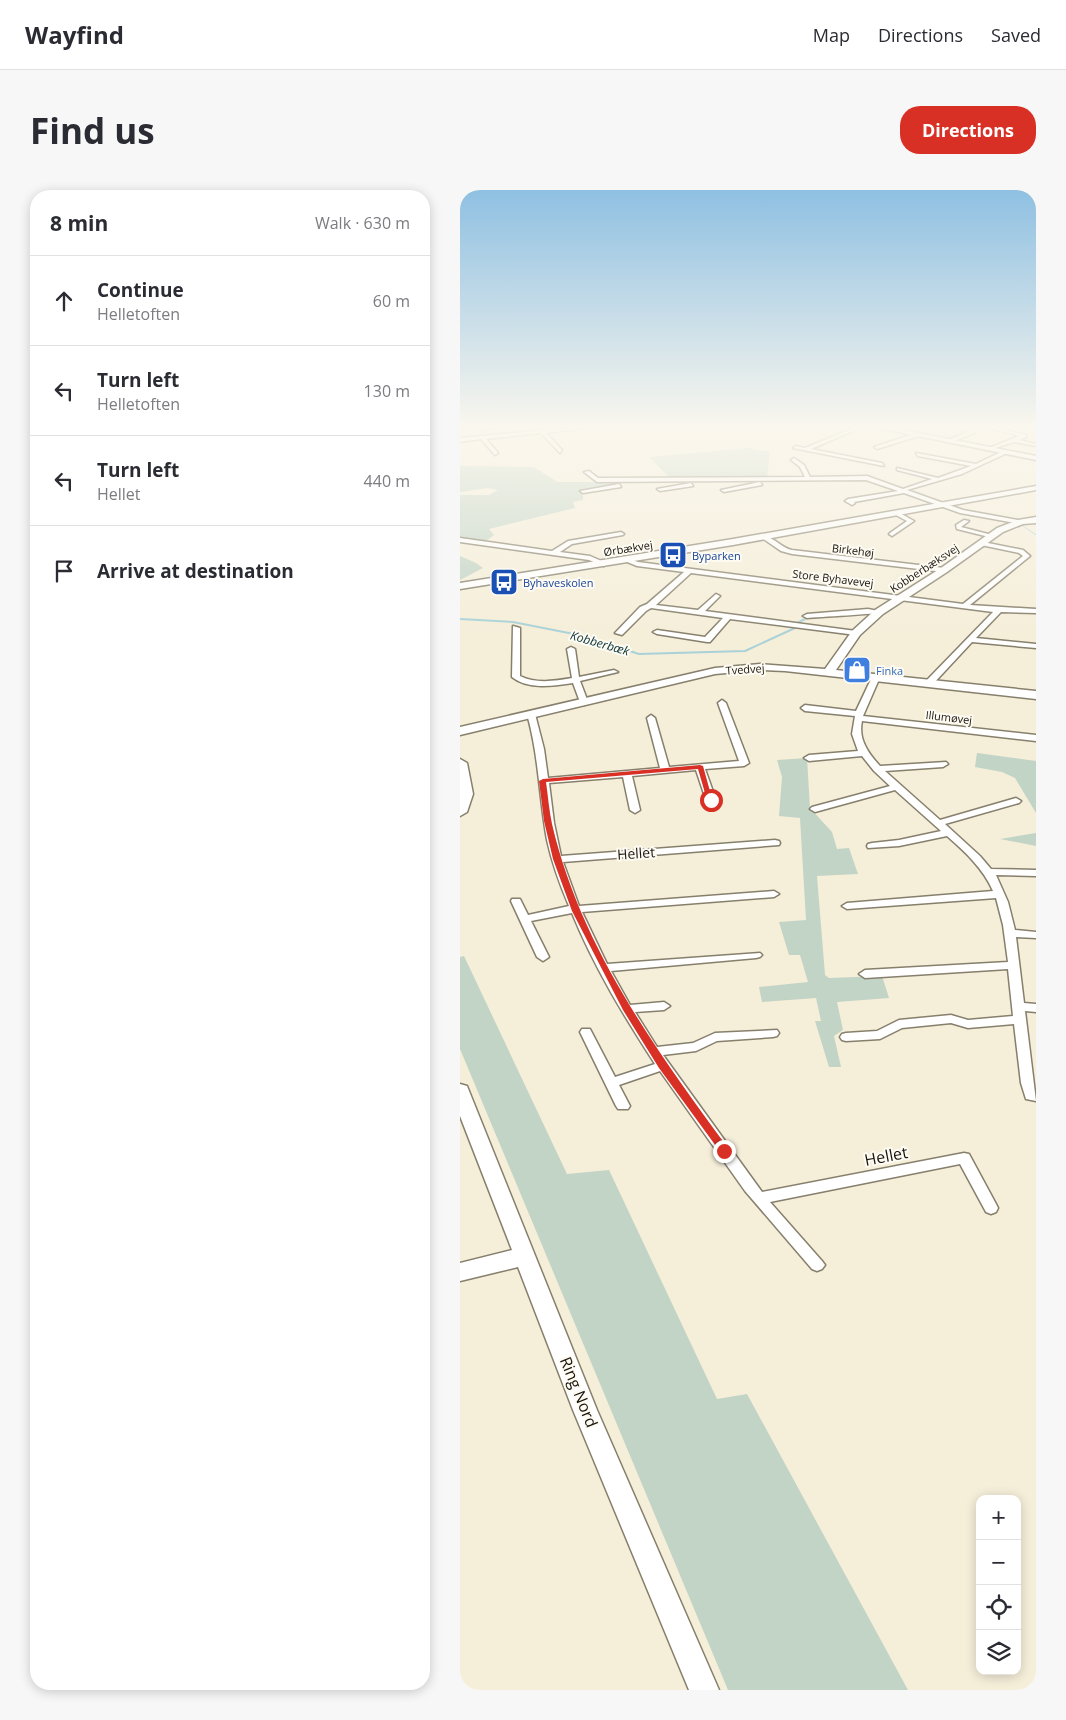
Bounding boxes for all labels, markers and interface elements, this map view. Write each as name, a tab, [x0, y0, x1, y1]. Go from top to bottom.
text: Wayfind	[25, 18, 124, 51]
text: Map	[813, 23, 850, 47]
text: Directions	[878, 23, 963, 47]
text: Saved	[991, 23, 1041, 47]
button: Directions	[900, 106, 1036, 154]
text: Find us	[30, 107, 155, 154]
text: 8 min	[50, 209, 108, 237]
text: Walk · 630 m	[315, 212, 410, 234]
text: Continue	[97, 277, 184, 303]
icon: ahead	[50, 287, 78, 315]
text: 60 m	[373, 290, 410, 312]
text: Helletoften	[97, 303, 180, 325]
text: Turn left	[97, 367, 179, 393]
icon: left	[50, 377, 78, 405]
text: 130 m	[364, 380, 410, 402]
text: Helletoften	[97, 393, 180, 415]
text: Turn left	[97, 457, 179, 483]
icon: left	[50, 467, 78, 495]
text: 440 m	[364, 470, 410, 492]
text: Hellet	[97, 483, 141, 505]
street label: Ørbækvej	[602, 537, 654, 559]
bus stop icon: Byparken	[658, 540, 688, 570]
street label: Birkehøj	[831, 540, 875, 560]
street label: Kobberbæksvej	[887, 540, 961, 596]
place label: Byparken	[692, 548, 741, 563]
icon: arrive	[50, 557, 78, 585]
text: Arrive at destination	[97, 558, 294, 584]
street label: Store Byhavevej	[792, 566, 874, 590]
bus stop icon: Byhaveskolen	[489, 567, 519, 597]
place label: Byhaveskolen	[523, 575, 594, 590]
water label: Kobberbæk	[568, 626, 633, 660]
shop icon: Finka	[842, 655, 872, 685]
street label: Tvedvej	[725, 660, 765, 678]
place label: Finka	[876, 663, 903, 678]
street label: Illumøvej	[925, 707, 973, 727]
route start	[700, 789, 723, 812]
street label: Hellet	[616, 842, 656, 864]
route end	[713, 1140, 736, 1163]
street label: Hellet	[863, 1141, 910, 1171]
street label: Ring Nord	[555, 1353, 603, 1431]
map controls	[976, 1495, 1021, 1675]
button: +	[976, 1495, 1021, 1540]
button: −	[976, 1540, 1021, 1585]
button: locate	[976, 1585, 1021, 1630]
button: layers	[976, 1630, 1021, 1675]

